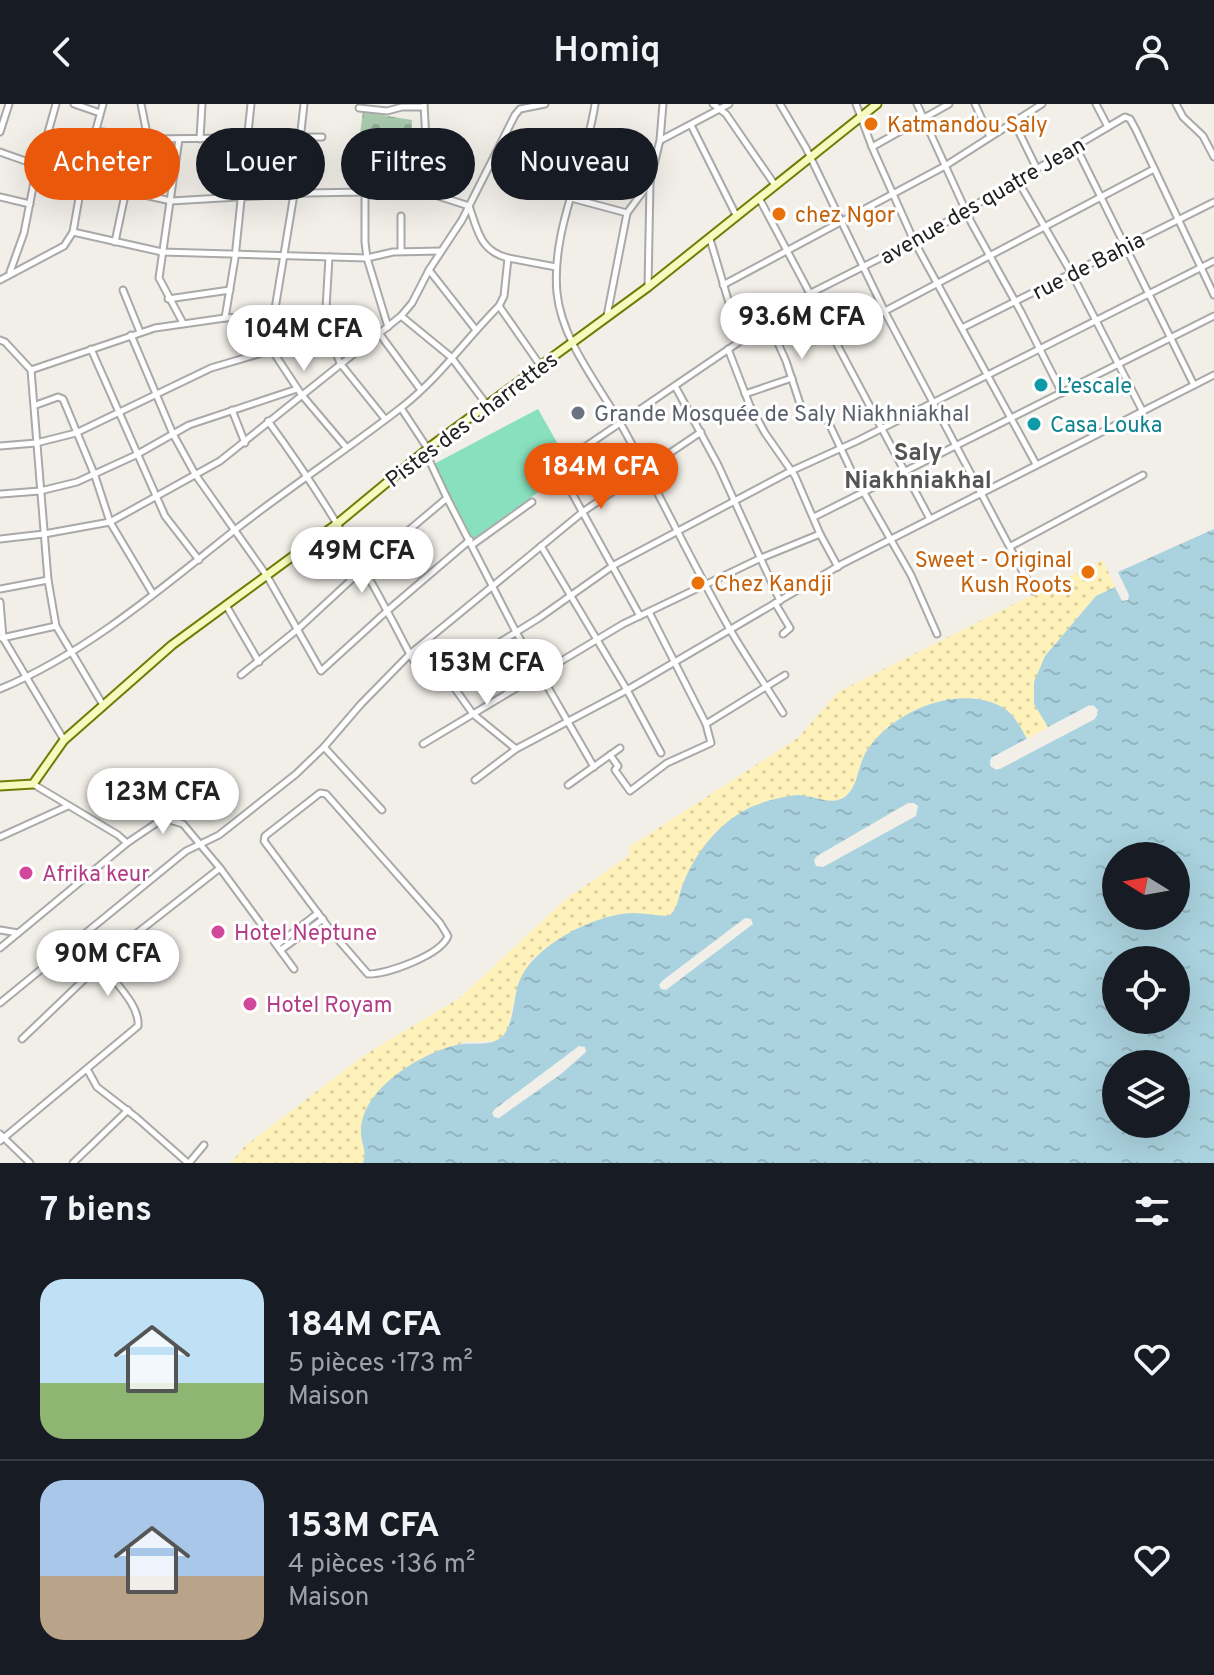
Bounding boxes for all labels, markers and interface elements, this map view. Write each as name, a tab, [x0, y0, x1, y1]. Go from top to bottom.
text: Homiq	[553, 29, 661, 75]
icon: back	[40, 30, 84, 74]
icon: person	[1130, 30, 1174, 74]
place label: Katmandou Saly	[887, 113, 1048, 140]
marker: Katmandou Saly	[862, 115, 880, 133]
chip: Acheter	[24, 128, 180, 200]
chip: Louer	[196, 128, 325, 200]
chip: Filtres	[341, 128, 475, 200]
chip: Nouveau	[491, 128, 658, 200]
street label: avenue des quatre Jean	[876, 132, 1091, 272]
place label: chez Ngor	[795, 203, 896, 230]
marker: chez Ngor	[770, 205, 788, 223]
street label: rue de Bahia	[1028, 227, 1150, 307]
pin: 93.6M CFA	[710, 293, 894, 361]
text: 93.6M CFA	[738, 302, 866, 335]
pin: 104M CFA	[221, 305, 387, 373]
text: 104M CFA	[245, 314, 363, 347]
street label: Pistes des Charrettes	[381, 347, 564, 495]
place label: L’escale	[1057, 374, 1132, 401]
marker: L’escale	[1032, 376, 1050, 394]
place label: Grande Mosquée de Saly Niakhniakhal	[594, 402, 969, 429]
marker: Grande Mosquée de Saly Niakhniakhal	[569, 404, 587, 422]
place label: Casa Louka	[1050, 413, 1162, 440]
marker: Casa Louka	[1025, 415, 1043, 433]
district label: Saly Niakhniakhal	[844, 439, 992, 497]
pin: 184M CFA	[518, 443, 684, 511]
text: 184M CFA	[542, 452, 660, 485]
pin: 49M CFA	[288, 527, 436, 595]
text: 49M CFA	[309, 536, 415, 569]
place label: Sweet - Original Kush Roots	[915, 548, 1072, 600]
marker: Sweet - Original Kush Roots	[1079, 563, 1097, 581]
place label: Chez Kandji	[714, 572, 832, 599]
marker: Chez Kandji	[689, 574, 707, 592]
pin: 153M CFA	[404, 639, 570, 707]
text: 153M CFA	[429, 648, 545, 681]
pin: 123M CFA	[80, 768, 246, 836]
text: 123M CFA	[105, 777, 221, 810]
north arrow	[1102, 842, 1190, 930]
map controls	[1102, 842, 1190, 1138]
place label: Afrika keur	[42, 862, 150, 889]
marker: Afrika keur	[17, 864, 35, 882]
place label: Hotel Neptune	[234, 921, 377, 948]
marker: Hotel Neptune	[209, 923, 227, 941]
pin: 90M CFA	[34, 930, 182, 998]
text: 90M CFA	[54, 939, 162, 972]
button: locate	[1102, 946, 1190, 1034]
place label: Hotel Royam	[266, 993, 392, 1020]
marker: Hotel Royam	[241, 995, 259, 1013]
button: layers	[1102, 1050, 1190, 1138]
icon: filters	[1130, 1189, 1174, 1233]
text: 7 biens	[40, 1190, 152, 1233]
text: 184M CFA	[288, 1305, 442, 1348]
icon: home	[104, 1311, 200, 1407]
icon: heart	[1130, 1337, 1174, 1381]
text: 5 pièces · 173 m²	[288, 1348, 473, 1381]
text: Maison	[288, 1381, 369, 1414]
text: 153M CFA	[288, 1506, 440, 1549]
icon: home	[104, 1512, 200, 1608]
icon: heart	[1130, 1538, 1174, 1582]
text: 4 pièces · 136 m²	[288, 1549, 475, 1582]
text: Maison	[288, 1582, 369, 1615]

